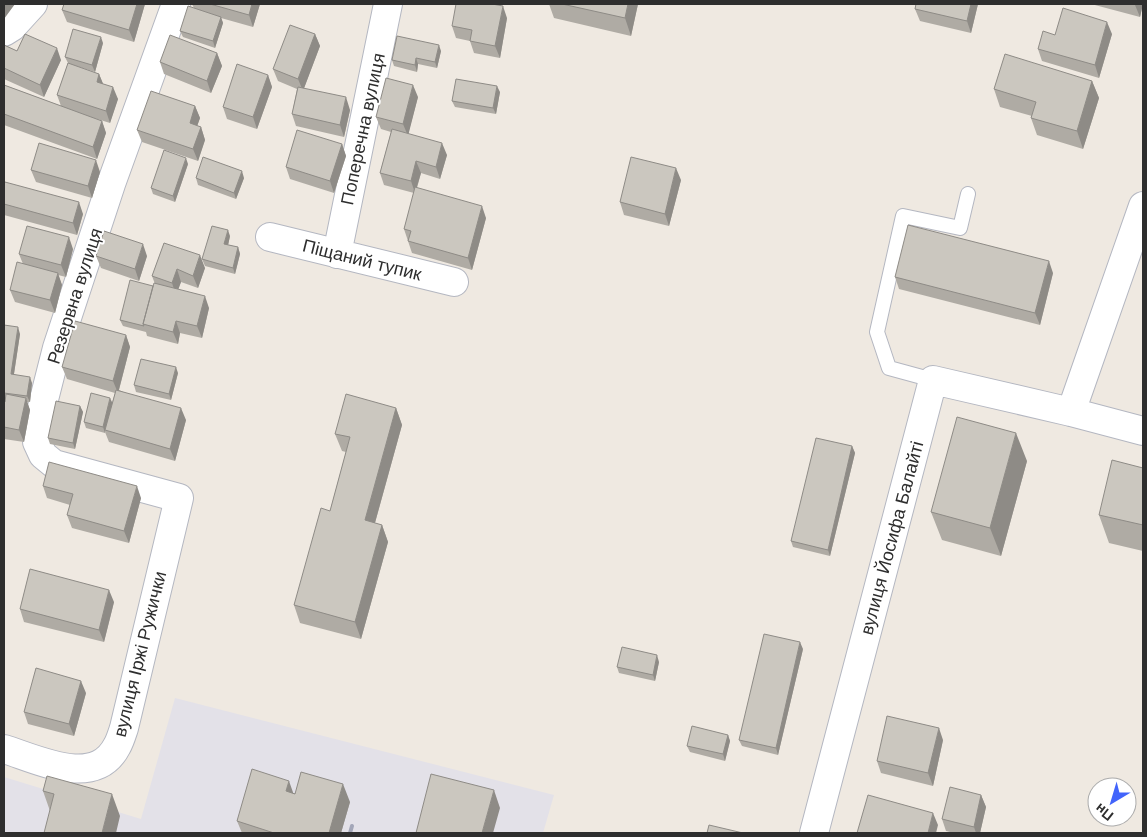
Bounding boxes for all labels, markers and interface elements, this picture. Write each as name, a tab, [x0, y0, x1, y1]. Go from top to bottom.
street label: Поперечна вулиця	[337, 51, 389, 207]
street label: Резервна вулиця	[44, 225, 106, 367]
street label: Піщаний тупик	[300, 236, 424, 284]
street label: вулиця Йосифа Балайті	[856, 439, 928, 637]
street label: вулиця Іржі Ружички	[110, 569, 170, 739]
north arrow	[1087, 777, 1137, 827]
text: Пн	[1092, 800, 1116, 824]

